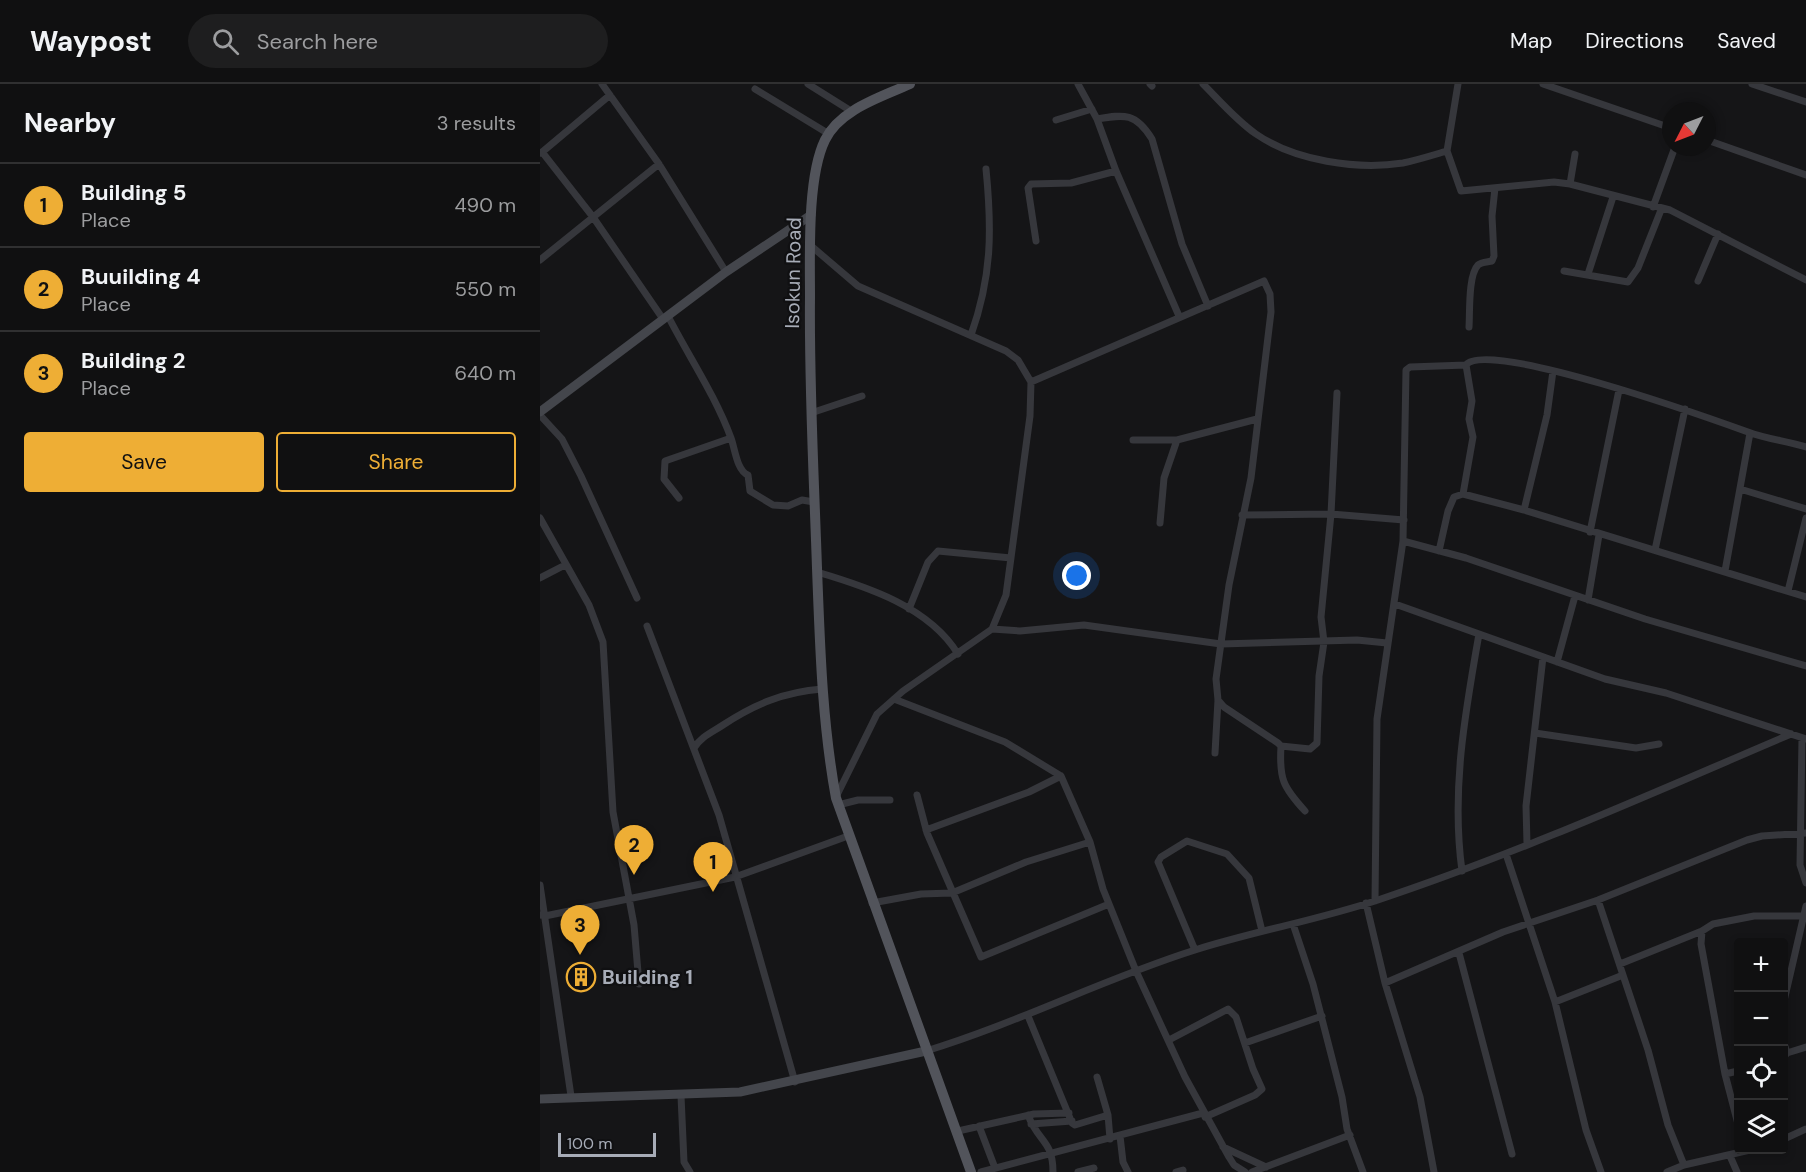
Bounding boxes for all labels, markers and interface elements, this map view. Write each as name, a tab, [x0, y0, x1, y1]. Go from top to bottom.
search box	[188, 14, 608, 68]
text: Waypost	[30, 23, 152, 60]
icon: search	[209, 25, 242, 58]
text: Search here	[257, 27, 378, 56]
text: Map	[1510, 27, 1552, 55]
text: Directions	[1585, 27, 1684, 55]
text: Saved	[1717, 27, 1776, 55]
north arrow	[1662, 102, 1716, 156]
text: Nearby	[24, 106, 116, 140]
text: 3 results	[437, 110, 516, 136]
text: Building 5	[81, 178, 186, 207]
text: 1	[40, 192, 47, 218]
text: 490 m	[454, 192, 516, 218]
text: Place	[81, 207, 131, 233]
street label: Isokun Road	[779, 217, 807, 329]
text: Buuilding 4	[81, 262, 201, 291]
text: 2	[38, 276, 49, 302]
text: 550 m	[455, 276, 516, 302]
text: Place	[81, 291, 131, 317]
text: Building 2	[81, 346, 185, 375]
text: 3	[37, 360, 50, 386]
text: 640 m	[454, 360, 516, 386]
text: Place	[81, 375, 131, 401]
button: Save	[24, 432, 264, 492]
button: Share	[276, 432, 516, 492]
your location	[1062, 561, 1091, 590]
pin: 2	[614, 826, 653, 875]
pin: 1	[694, 842, 732, 892]
pin: 3	[560, 906, 600, 955]
map controls	[1734, 938, 1788, 1154]
button: +	[1734, 938, 1788, 992]
building icon: Building 1	[565, 961, 597, 993]
place label: Building 1	[602, 964, 693, 990]
button: −	[1734, 992, 1788, 1046]
button: locate	[1734, 1046, 1788, 1100]
button: layers	[1734, 1100, 1788, 1154]
scale bar	[558, 1130, 656, 1158]
text: 100 m	[567, 1133, 612, 1154]

